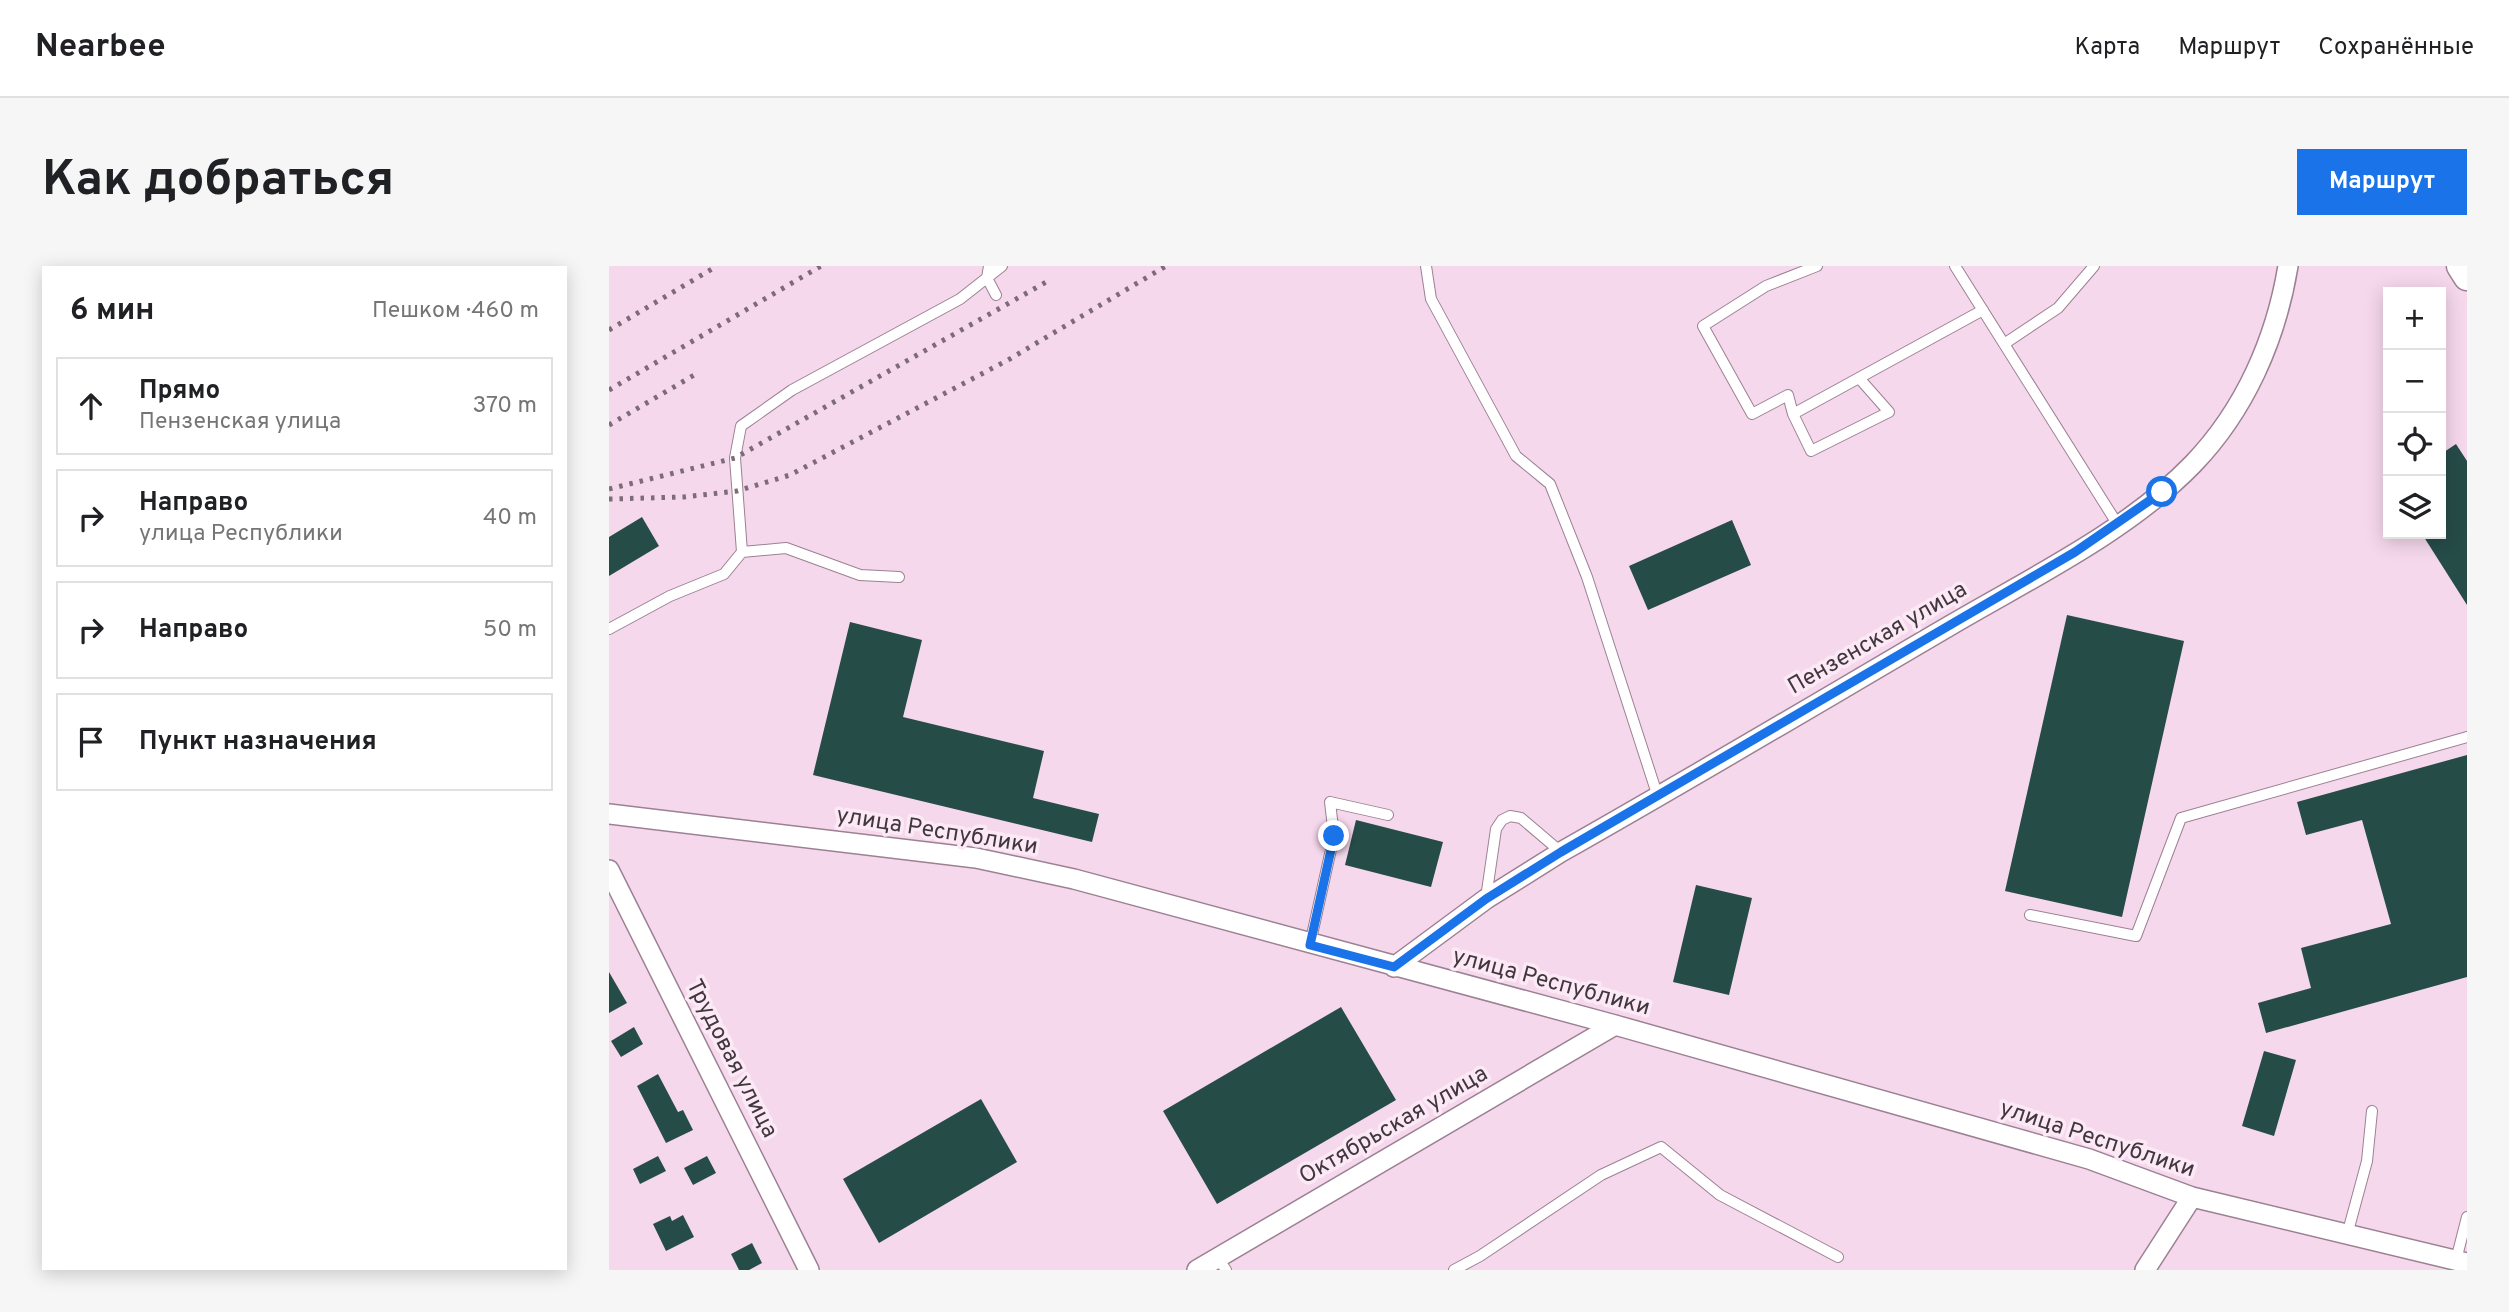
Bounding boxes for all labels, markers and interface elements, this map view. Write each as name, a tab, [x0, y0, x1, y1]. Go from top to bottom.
text: Nearbee	[35, 27, 166, 69]
text: Карта	[2074, 33, 2140, 63]
text: Маршрут	[2178, 33, 2280, 63]
text: Сохранённые	[2318, 33, 2474, 63]
button: Маршрут	[2297, 149, 2467, 215]
text: Как добраться	[42, 151, 394, 213]
map controls	[2383, 287, 2446, 539]
button: +	[2383, 287, 2446, 350]
text: 6 мин	[70, 293, 154, 330]
text: Пешком · 460 m	[372, 297, 539, 326]
button: −	[2383, 350, 2446, 413]
text: Прямо	[139, 375, 220, 408]
icon: ahead	[72, 387, 110, 425]
text: 370 m	[472, 392, 537, 421]
text: Пензенская улица	[139, 408, 341, 437]
button: locate	[2383, 413, 2446, 476]
route start	[2146, 476, 2177, 507]
button: layers	[2383, 476, 2446, 539]
text: Направо	[139, 487, 248, 520]
icon: right	[72, 499, 110, 537]
text: 40 m	[483, 504, 537, 533]
text: улица Республики	[139, 520, 343, 549]
street label: Пензенская улица	[1783, 576, 1973, 702]
icon: right	[72, 611, 110, 649]
text: Направо	[139, 614, 248, 647]
text: 50 m	[483, 616, 537, 645]
icon: arrive	[72, 723, 110, 761]
text: Пункт назначения	[139, 726, 377, 759]
street label: улица Республики	[834, 802, 1040, 862]
route end	[1318, 820, 1349, 851]
street label: улица Республики	[1449, 943, 1653, 1023]
street label: Трудовая улица	[679, 975, 783, 1143]
street label: Октябрьская улица	[1294, 1060, 1494, 1192]
street label: улица Республики	[1996, 1095, 2198, 1185]

